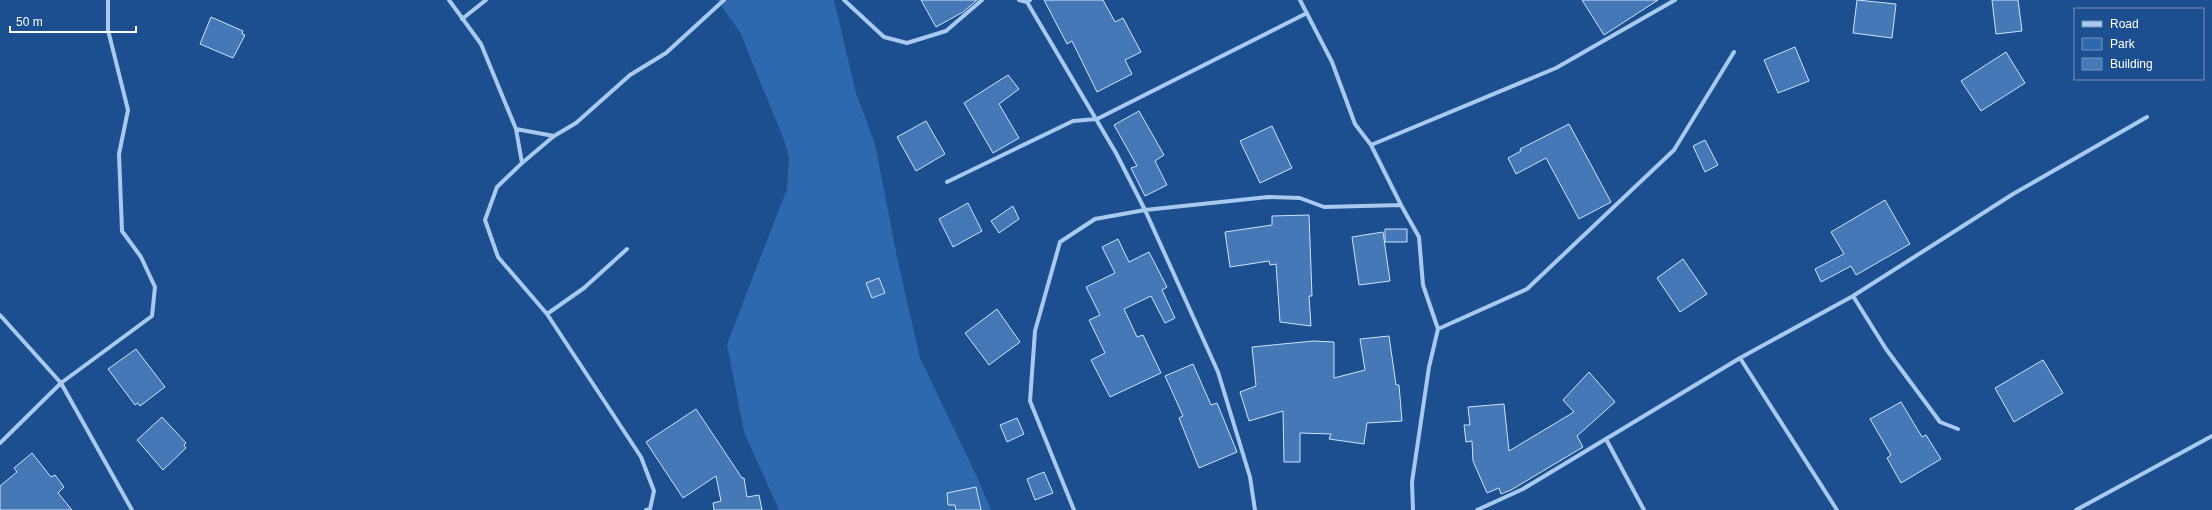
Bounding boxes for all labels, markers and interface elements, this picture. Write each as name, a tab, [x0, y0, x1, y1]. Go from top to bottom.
scale bar	[10, 8, 136, 34]
legend	[2074, 8, 2204, 80]
text: 50 m	[16, 15, 43, 29]
text: Road	[2110, 17, 2139, 31]
text: Park	[2110, 37, 2136, 51]
text: Building	[2110, 57, 2153, 71]

